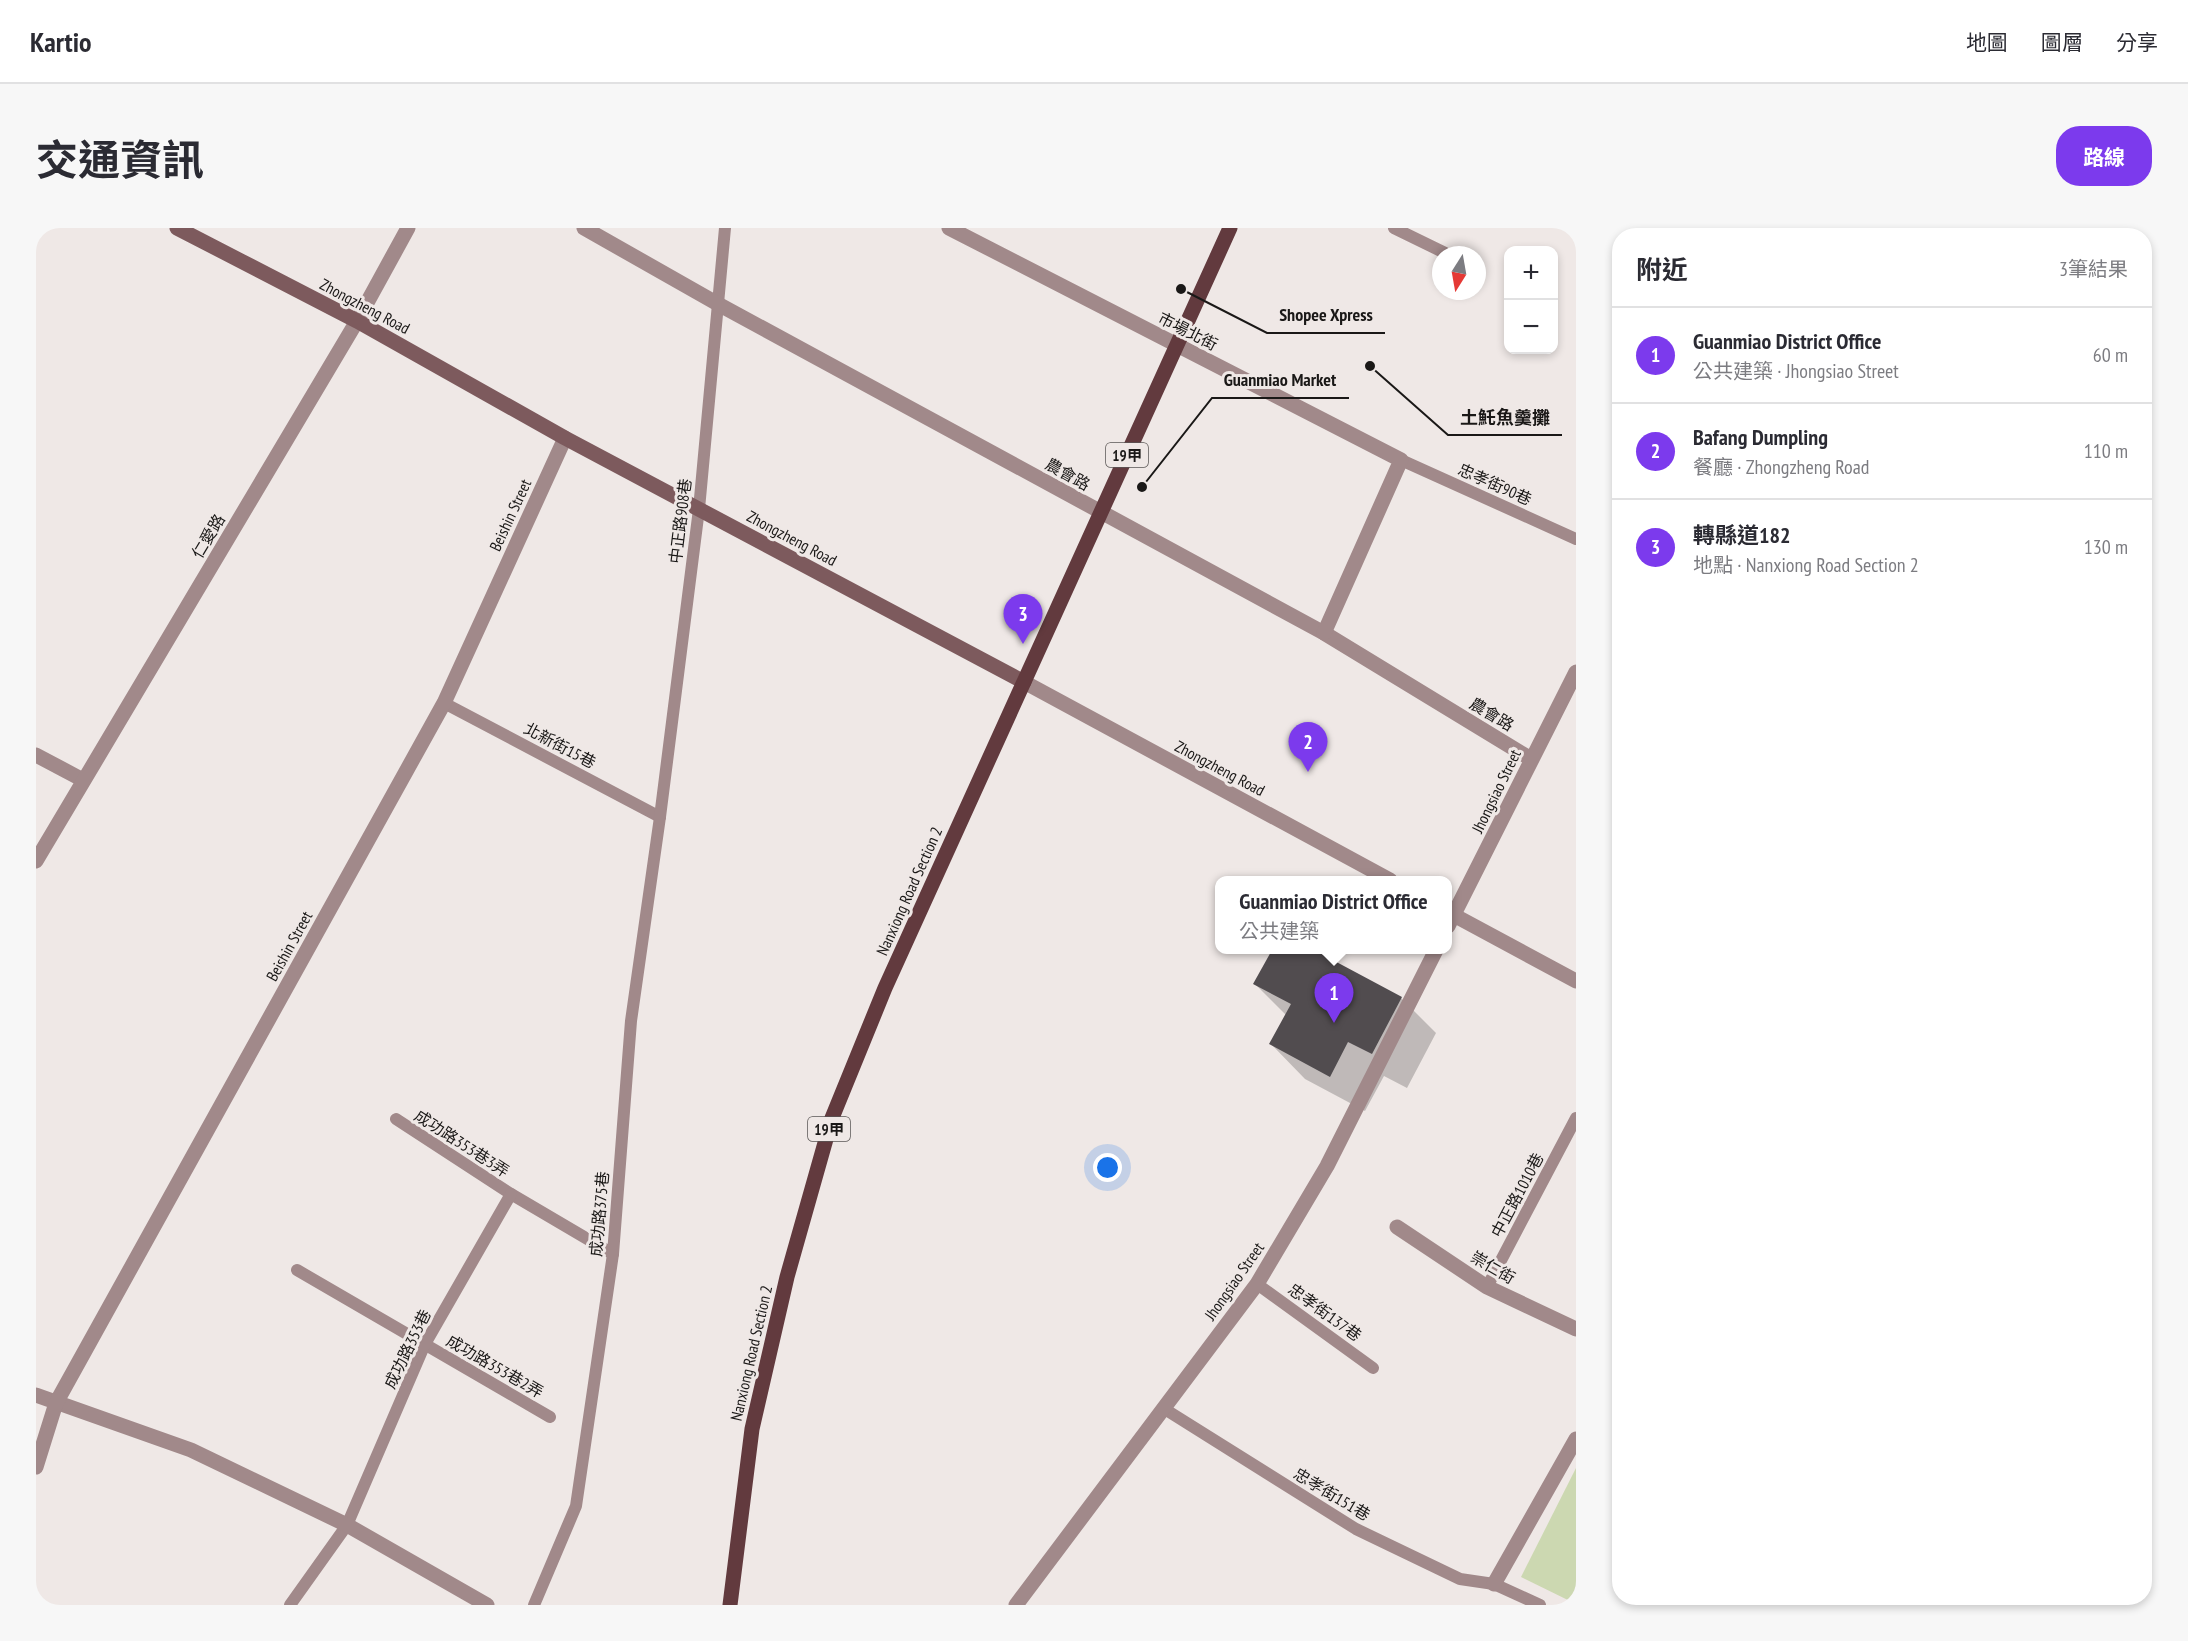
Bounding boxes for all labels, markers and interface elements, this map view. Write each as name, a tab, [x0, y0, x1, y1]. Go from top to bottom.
text: Kartio	[30, 23, 92, 60]
text: 地圖	[1966, 29, 2008, 56]
text: 圖層	[2041, 29, 2083, 56]
text: 分享	[2116, 29, 2158, 56]
button: 路線	[2056, 126, 2152, 186]
text: 交通資訊	[36, 132, 204, 187]
north arrow	[1432, 246, 1486, 300]
map controls	[1504, 246, 1558, 354]
button: +	[1504, 246, 1558, 300]
text: 附近	[1636, 253, 1688, 286]
text: 3筆結果	[2059, 256, 2128, 282]
street label: Zhongzheng Road	[317, 274, 413, 338]
callout: Shopee Xpress	[1267, 297, 1385, 333]
button: −	[1504, 300, 1558, 354]
text: Shopee Xpress	[1279, 303, 1373, 326]
street label: 市場北街	[1155, 308, 1221, 354]
text: Guanmiao District Office	[1693, 327, 1881, 355]
text: 1	[1651, 342, 1660, 368]
text: 60 m	[2093, 342, 2128, 368]
text: 公共建築 · Jhongsiao Street	[1693, 358, 1899, 384]
callout: Guanmiao Market	[1212, 362, 1349, 398]
text: Guanmiao Market	[1224, 368, 1337, 391]
callout: 土魠魚羹攤	[1448, 399, 1562, 435]
text: 土魠魚羹攤	[1460, 406, 1550, 429]
text: Bafang Dumpling	[1693, 423, 1828, 451]
text: 2	[1651, 438, 1660, 464]
text: 110 m	[2084, 438, 2128, 464]
road number: 19甲	[1106, 443, 1148, 467]
street label: 農會路	[1042, 454, 1094, 494]
text: 餐廳 · Zhongzheng Road	[1693, 454, 1869, 480]
street label: 忠孝街90巷	[1455, 459, 1535, 509]
street label: Beishin Street	[485, 475, 536, 554]
street label: 中正路908巷	[665, 477, 695, 565]
street label: Zhongzheng Road	[744, 506, 840, 570]
street label: 仁愛路	[187, 510, 229, 562]
text: 轉縣道182	[1693, 521, 1791, 549]
text: 3	[1651, 534, 1660, 560]
text: 130 m	[2084, 534, 2128, 560]
text: 地點 · Nanxiong Road Section 2	[1693, 552, 1919, 578]
pin: 3	[1004, 594, 1042, 644]
street label: 農會路	[1466, 693, 1518, 735]
street label: 北新街15巷	[521, 718, 599, 772]
pin: 2	[1288, 722, 1328, 772]
street label: Zhongzheng Road	[1172, 736, 1268, 800]
street label: Jhongsiao Street	[1467, 745, 1525, 837]
street label: Nanxiong Road Section 2	[872, 824, 946, 958]
popup	[1215, 876, 1452, 954]
text: Guanmiao District Office	[1239, 887, 1428, 915]
street label: Beishin Street	[262, 907, 317, 985]
text: 公共建築	[1239, 918, 1319, 944]
pin: 1	[1314, 974, 1354, 1023]
street label: 成功路353巷3弄	[411, 1105, 513, 1181]
road number: 19甲	[808, 1117, 850, 1141]
street label: 中正路1010巷	[1486, 1149, 1548, 1241]
your location	[1093, 1153, 1122, 1182]
street label: 成功路375巷	[585, 1170, 613, 1258]
street label: Jhongsiao Street	[1199, 1238, 1268, 1325]
street label: 崇仁街	[1467, 1246, 1519, 1288]
street label: 忠孝街137巷	[1284, 1279, 1366, 1345]
street label: Nanxiong Road Section 2	[726, 1283, 776, 1423]
street label: 成功路353巷	[379, 1306, 435, 1392]
street label: 成功路353巷2弄	[443, 1330, 547, 1402]
street label: 忠孝街151巷	[1290, 1463, 1374, 1525]

